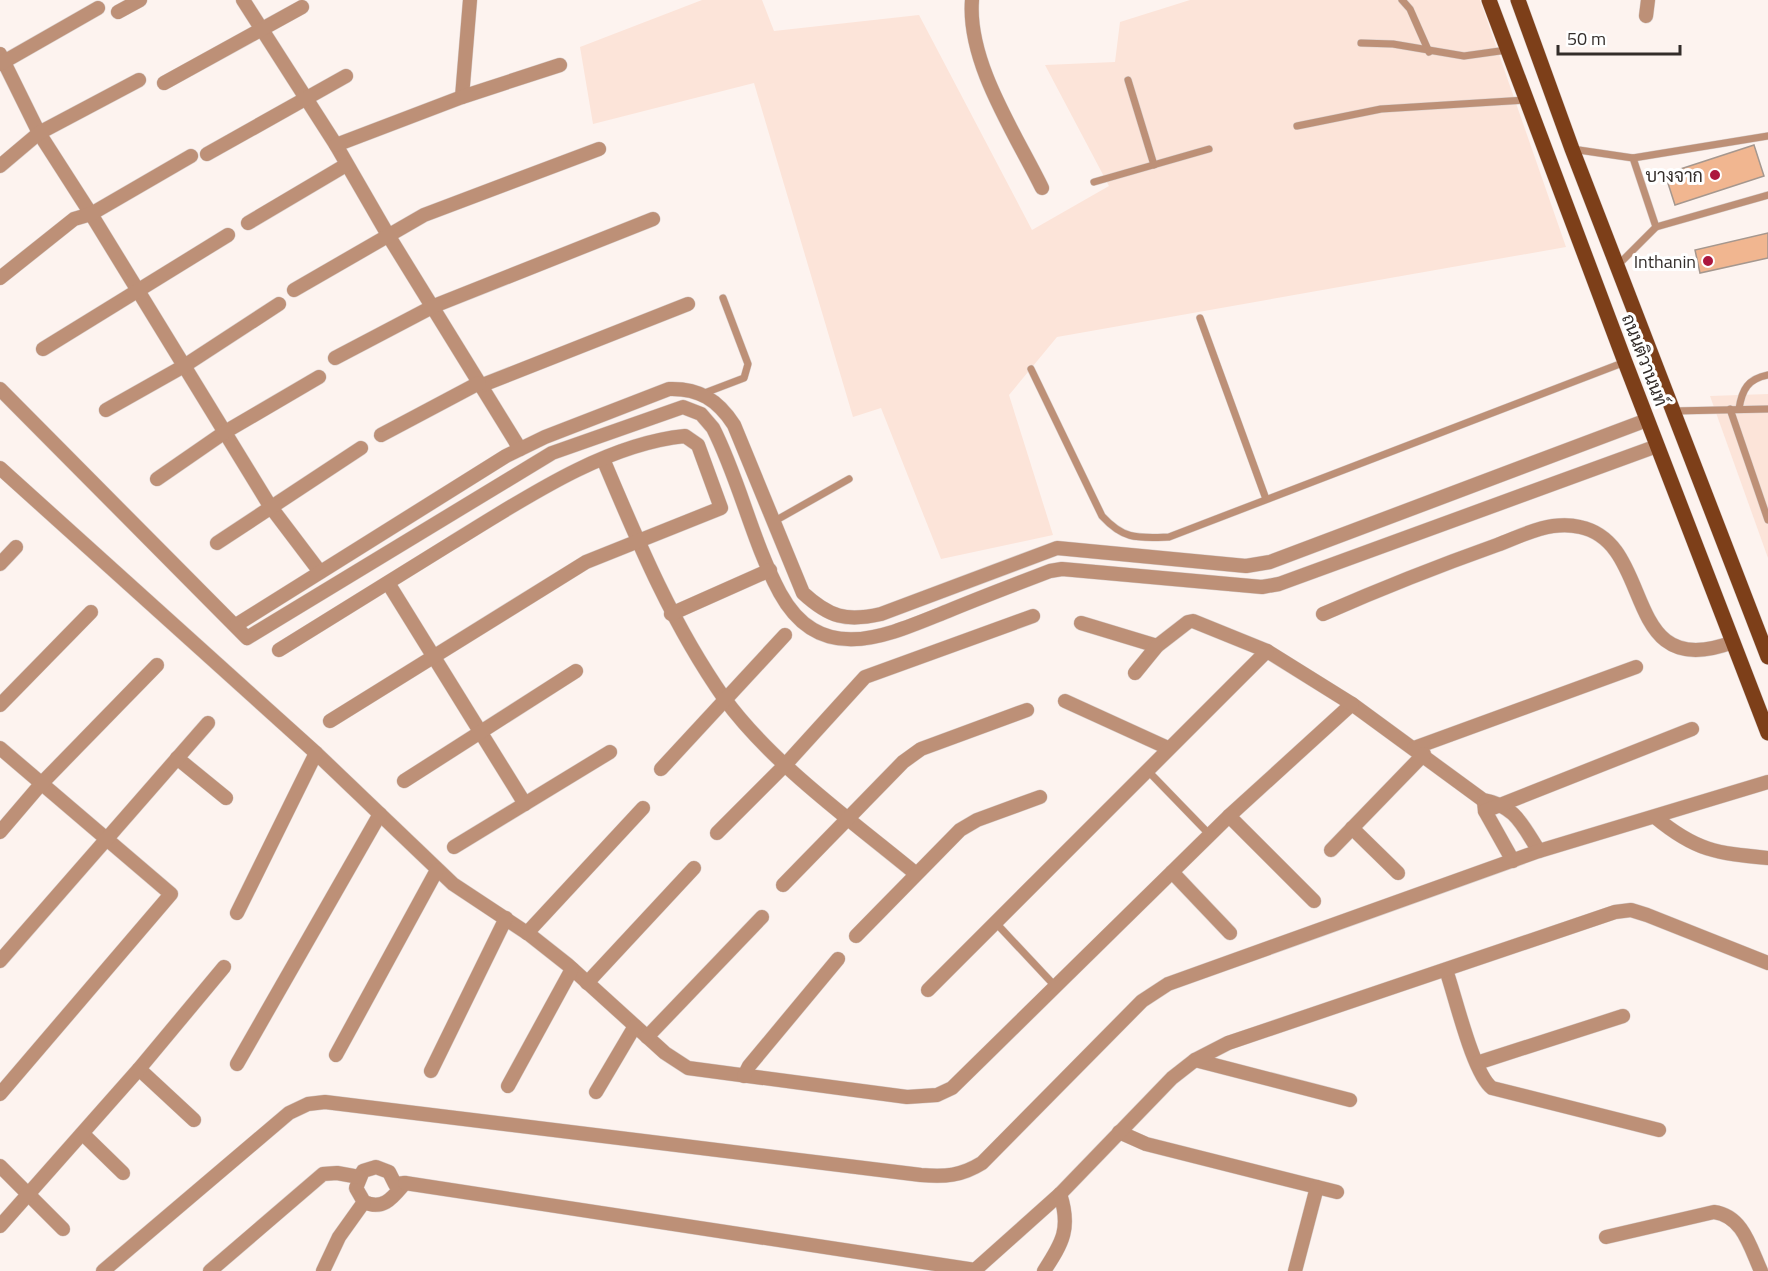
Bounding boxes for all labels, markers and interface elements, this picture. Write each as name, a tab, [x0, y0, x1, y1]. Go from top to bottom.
scale bar	[1558, 18, 1680, 56]
text: 50 m	[1567, 25, 1606, 52]
place label: บางจาก	[1645, 162, 1703, 189]
marker: บางจาก	[1708, 168, 1722, 182]
place label: Inthanin	[1634, 248, 1696, 275]
marker: Inthanin	[1701, 254, 1715, 268]
street label: ถนนติวานนท์	[1615, 310, 1675, 410]

